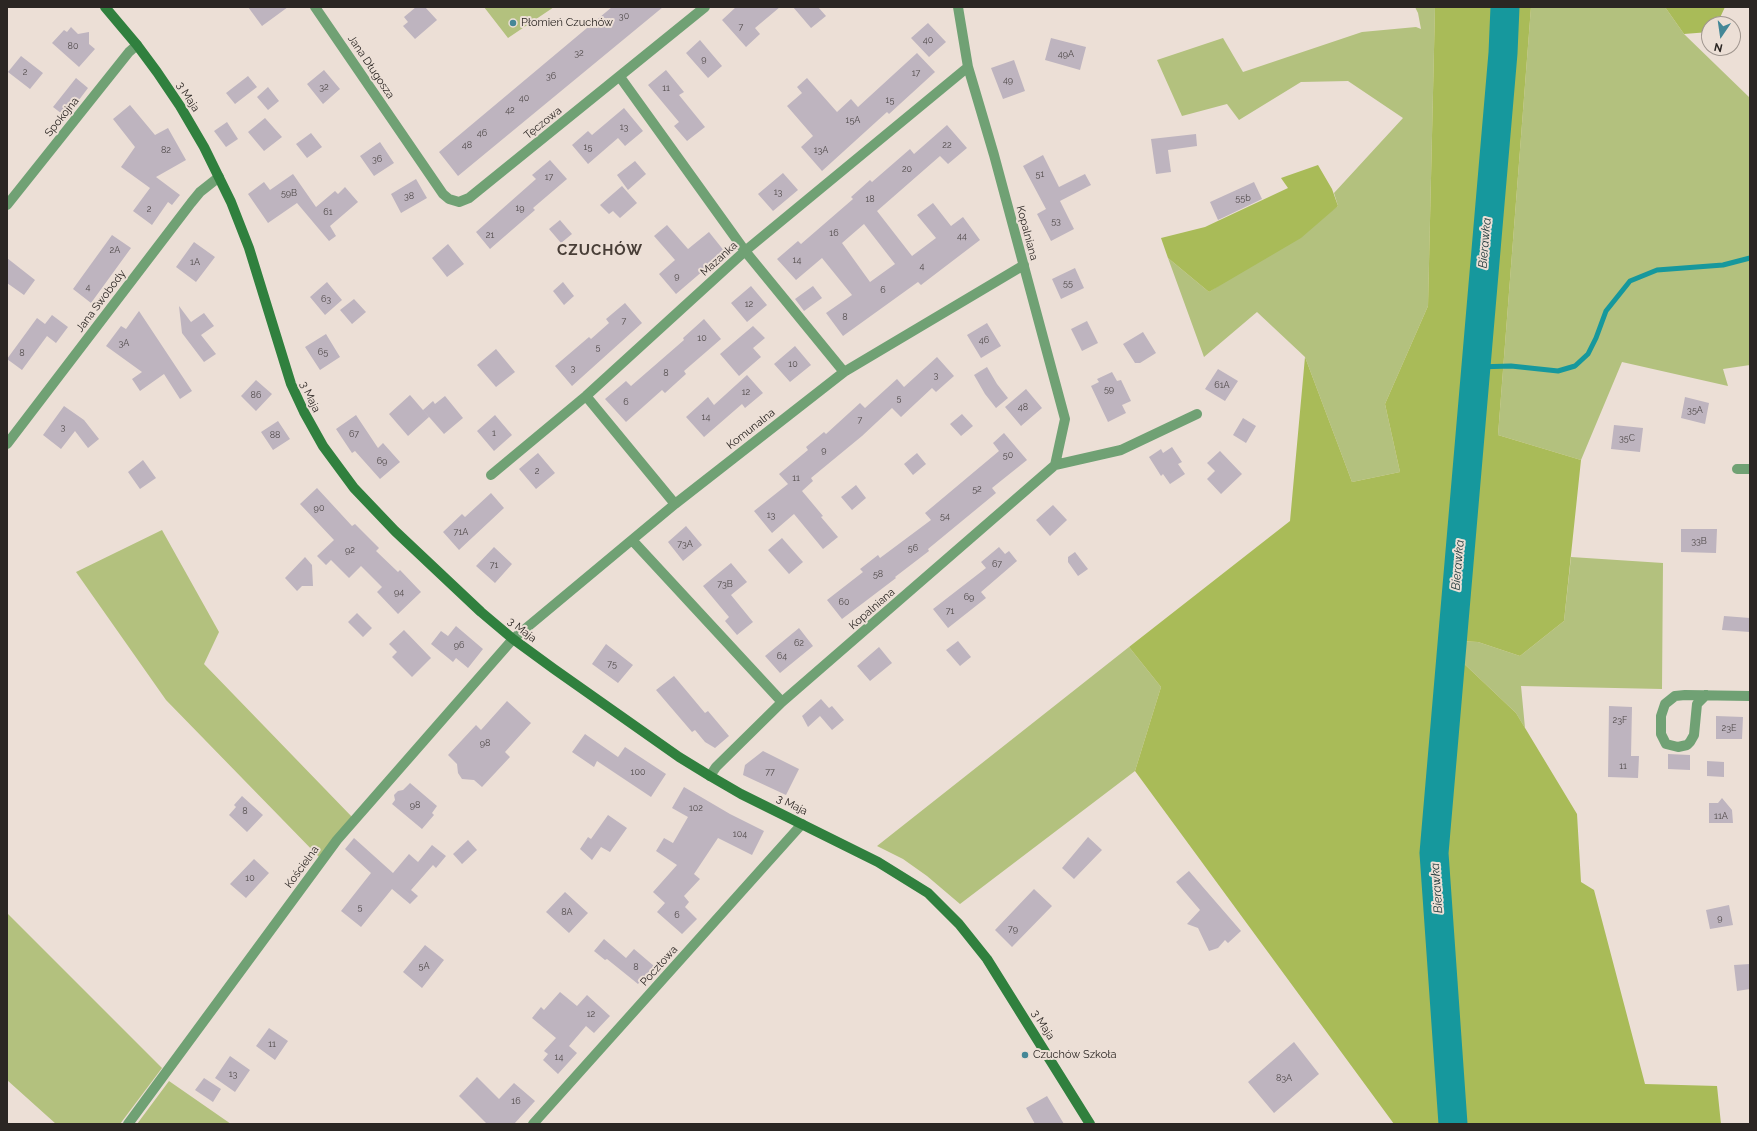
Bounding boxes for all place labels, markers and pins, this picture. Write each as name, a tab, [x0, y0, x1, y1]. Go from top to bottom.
place label: Płomień Czuchów	[521, 16, 613, 30]
marker: Płomień Czuchów	[508, 18, 518, 28]
place label: Czuchów Szkoła	[1033, 1048, 1116, 1062]
marker: Czuchów Szkoła	[1020, 1050, 1030, 1060]

